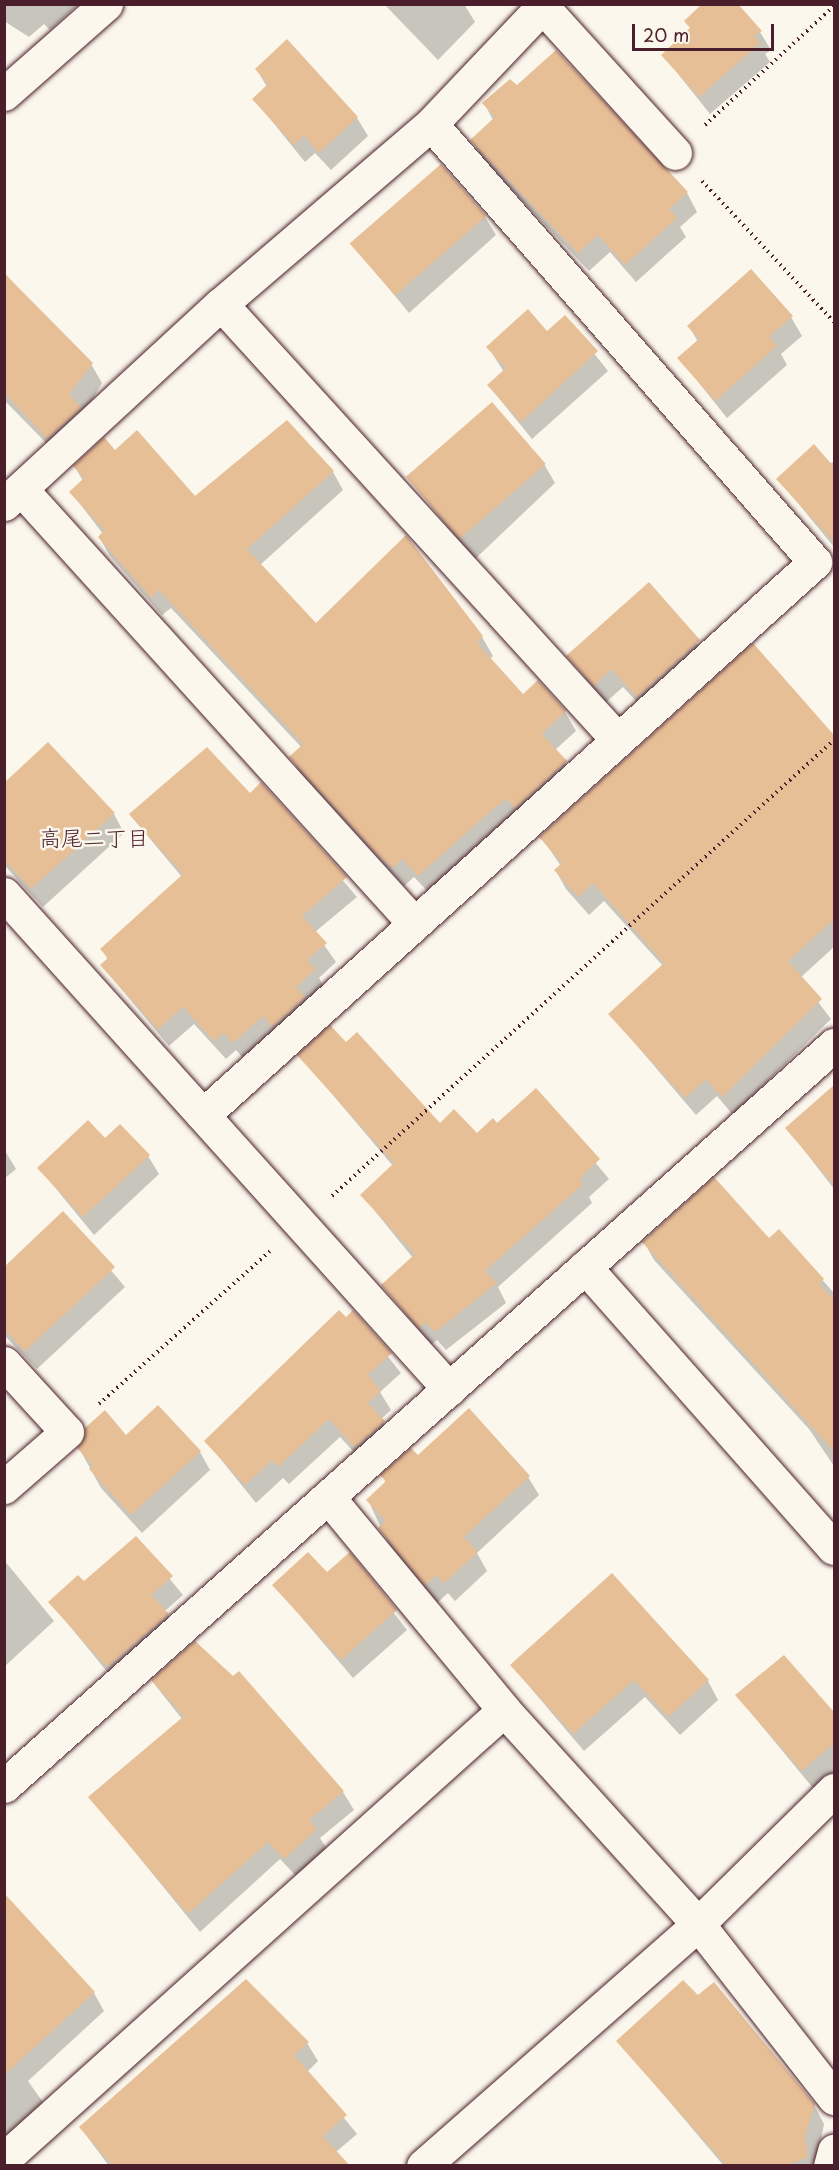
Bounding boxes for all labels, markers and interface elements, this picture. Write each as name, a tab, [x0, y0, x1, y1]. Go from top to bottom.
scale bar	[635, 12, 778, 50]
text: 20 m	[643, 21, 689, 48]
district label: 高尾二丁目	[39, 824, 149, 850]

